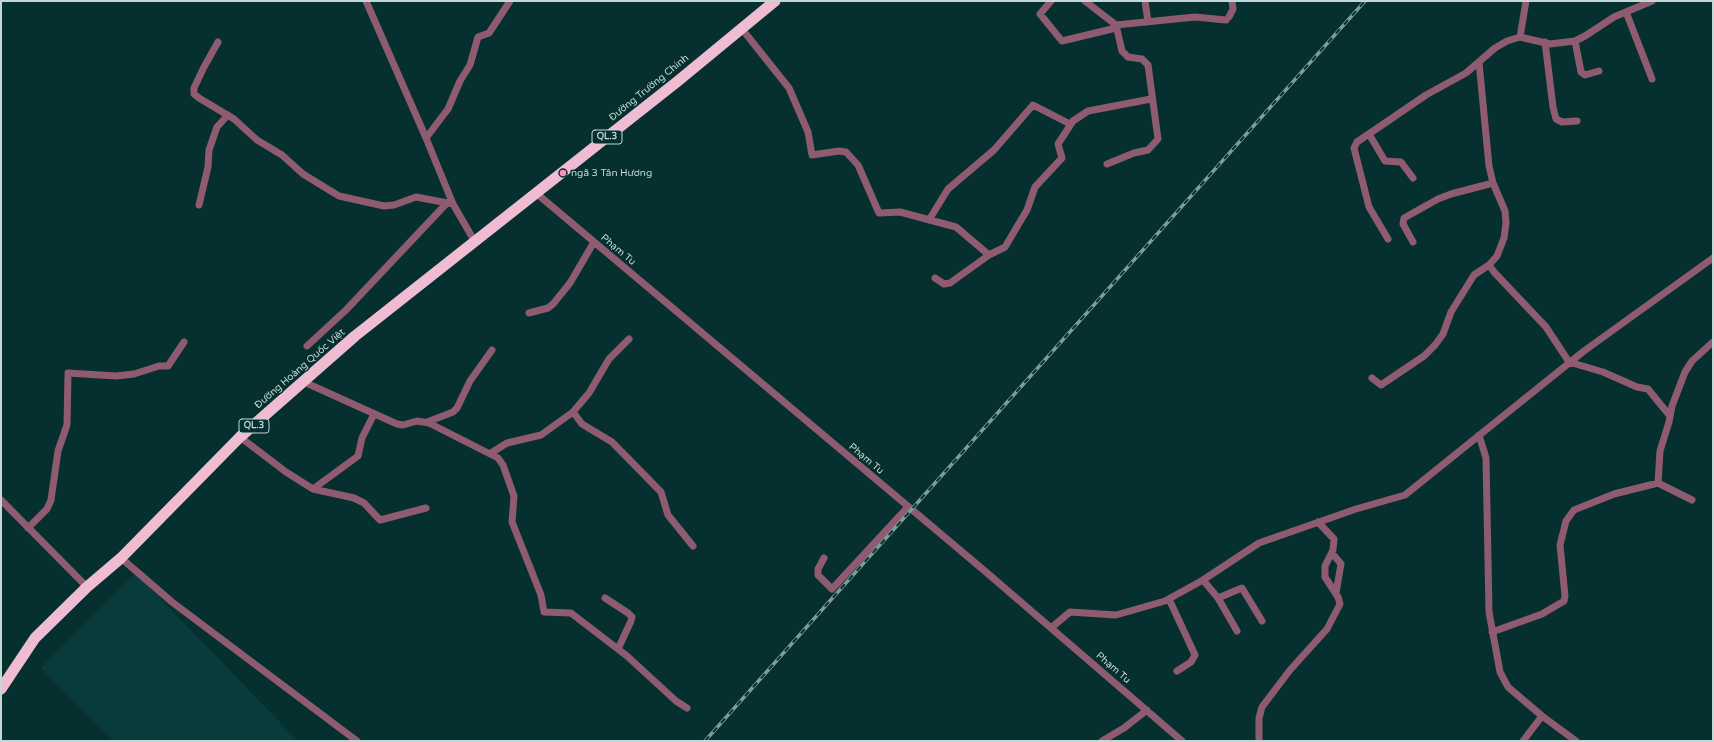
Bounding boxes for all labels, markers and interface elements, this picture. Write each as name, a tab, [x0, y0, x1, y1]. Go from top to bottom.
street label: Đường Trường Chinh	[607, 52, 691, 124]
road number: QL.3	[592, 130, 622, 144]
place label: ngã 3 Tân Hương	[571, 167, 652, 179]
marker: ngã 3 Tân Hương	[558, 168, 568, 178]
street label: Phạm Tu	[598, 232, 638, 268]
street label: Đường Hoàng Quốc Việt	[252, 326, 348, 412]
road number: QL.3	[239, 419, 269, 433]
street label: Phạm Tu	[846, 441, 886, 477]
street label: Phạm Tu	[1093, 650, 1133, 686]

